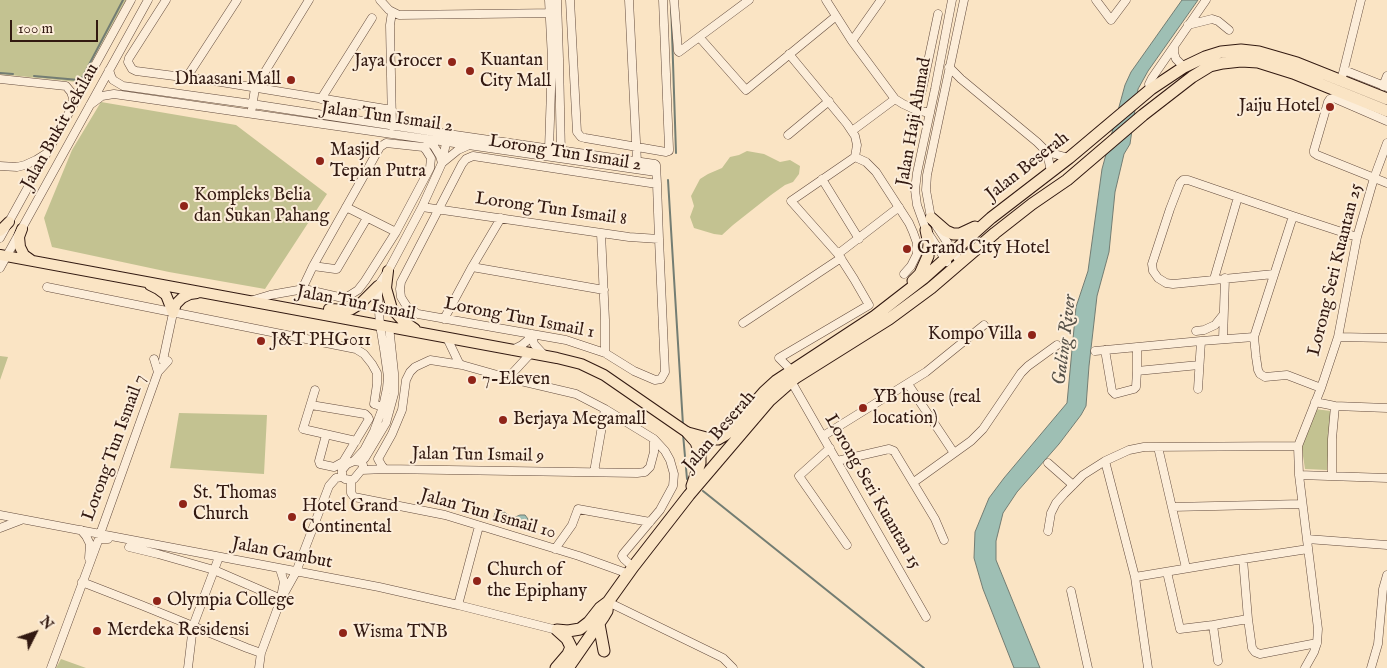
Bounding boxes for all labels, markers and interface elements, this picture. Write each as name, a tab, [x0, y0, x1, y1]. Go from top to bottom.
scale bar	[12, 10, 100, 42]
text: 100 m	[18, 19, 53, 38]
place label: Kuantan City Mall	[480, 50, 551, 92]
place label: Jaya Grocer	[354, 51, 442, 73]
marker: Jaya Grocer	[446, 56, 458, 68]
street label: Jalan Haji Ahmad	[893, 56, 937, 188]
street label: Jalan Bukit Sekilau	[17, 60, 105, 194]
marker: Kuantan City Mall	[464, 65, 476, 77]
place label: Dhaasani Mall	[174, 69, 281, 91]
marker: Dhaasani Mall	[285, 74, 297, 86]
place label: Jaiju Hotel	[1239, 96, 1320, 118]
street label: Jalan Tun Ismail 2	[320, 98, 454, 138]
marker: Jaiju Hotel	[1324, 101, 1336, 113]
street label: Jalan Beserah	[982, 128, 1074, 206]
street label: Lorong Tun Ismail 2	[487, 131, 643, 177]
place label: Masjid Tepian Putra	[330, 140, 426, 182]
marker: Masjid Tepian Putra	[314, 155, 326, 167]
street label: Lorong Seri Kuantan 25	[1304, 182, 1368, 358]
place label: Kompleks Belia dan Sukan Pahang	[194, 185, 329, 228]
street label: Lorong Tun Ismail 8	[474, 189, 628, 231]
marker: Kompleks Belia dan Sukan Pahang	[178, 200, 190, 212]
place label: Grand City Hotel	[917, 238, 1050, 260]
marker: Grand City Hotel	[901, 243, 913, 255]
street label: Jalan Tun Ismail	[295, 282, 417, 326]
water label: Galing River	[1049, 293, 1083, 387]
street label: Lorong Tun Ismail 1	[442, 294, 596, 344]
place label: Kompo Villa	[928, 324, 1022, 346]
marker: Kompo Villa	[1026, 329, 1038, 341]
place label: J&T PHG011	[271, 330, 371, 352]
marker: J&T PHG011	[255, 335, 267, 347]
place label: 7-Eleven	[482, 369, 550, 391]
street label: Lorong Tun Ismail 7	[78, 372, 152, 524]
marker: 7-Eleven	[466, 374, 478, 386]
street label: Jalan Beserah	[679, 387, 761, 477]
place label: YB house (real location)	[873, 387, 981, 429]
marker: YB house (real location)	[857, 402, 869, 414]
place label: Berjaya Megamall	[513, 409, 646, 431]
street label: Lorong Seri Kuantan 15	[819, 411, 925, 573]
marker: Berjaya Megamall	[497, 414, 509, 426]
street label: Jalan Tun Ismail 9	[412, 444, 544, 468]
place label: St. Thomas Church	[193, 483, 277, 526]
street label: Jalan Tun Ismail 10	[418, 485, 558, 545]
place label: Hotel Grand Continental	[302, 496, 398, 538]
marker: St. Thomas Church	[177, 498, 189, 510]
marker: Hotel Grand Continental	[286, 511, 298, 523]
street label: Jalan Gambut	[230, 534, 334, 574]
place label: Church of the Epiphany	[487, 560, 587, 602]
marker: Church of the Epiphany	[471, 575, 483, 587]
place label: Olympia College	[167, 590, 294, 612]
marker: Olympia College	[151, 595, 163, 607]
north arrow	[10, 608, 60, 658]
text: N	[36, 613, 57, 634]
place label: Merdeka Residensi	[107, 620, 249, 642]
place label: Wisma TNB	[353, 622, 448, 644]
marker: Merdeka Residensi	[91, 625, 103, 637]
marker: Wisma TNB	[337, 627, 349, 639]

